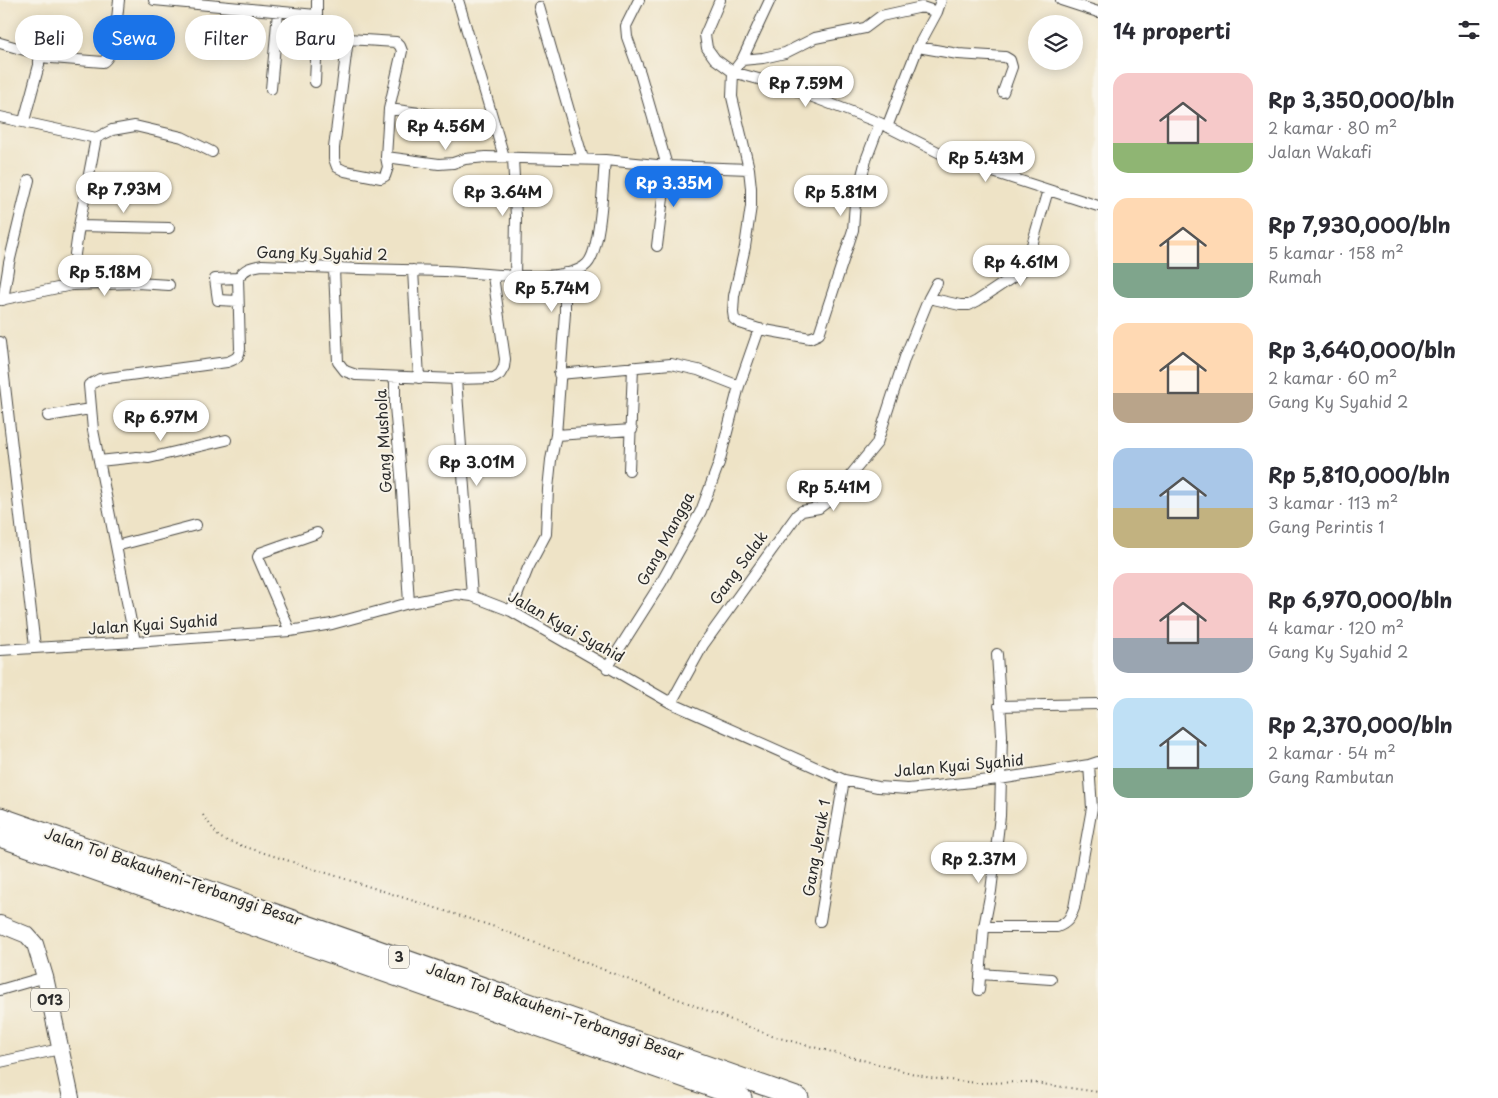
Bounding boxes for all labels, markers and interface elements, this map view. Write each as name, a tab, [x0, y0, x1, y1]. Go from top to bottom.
text: 14 properti	[1113, 14, 1231, 46]
chip: Beli	[15, 15, 83, 60]
chip: Sewa	[93, 15, 175, 60]
chip: Filter	[185, 15, 266, 60]
chip: Baru	[276, 15, 354, 60]
map controls	[1028, 15, 1083, 70]
button: layers	[1028, 15, 1083, 70]
icon: filters	[1455, 16, 1483, 44]
pin: Rp 7.59M	[754, 66, 858, 108]
text: Rp 7.59M	[769, 70, 843, 94]
text: Rp 3,350,000/bln	[1268, 83, 1455, 115]
icon: home	[1153, 93, 1213, 153]
pin: Rp 4.56M	[394, 108, 498, 151]
text: Rp 4.56M	[407, 113, 485, 137]
text: 2 kamar · 80 m²	[1268, 115, 1397, 139]
text: Jalan Wakafi	[1268, 139, 1372, 163]
pin: Rp 5.43M	[934, 140, 1038, 183]
text: Rp 5.43M	[948, 145, 1024, 169]
pin: Rp 3.35M	[622, 166, 726, 208]
text: Rp 3.35M	[636, 170, 712, 194]
pin: Rp 7.93M	[72, 172, 176, 214]
pin: Rp 3.64M	[451, 174, 555, 217]
pin: Rp 5.81M	[789, 174, 893, 217]
text: Rp 7.93M	[87, 176, 161, 200]
text: Rp 3.64M	[464, 179, 542, 203]
text: Rp 5.81M	[805, 179, 877, 203]
text: Rp 7,930,000/bln	[1268, 208, 1451, 240]
icon: home	[1153, 218, 1213, 278]
street label: Gang Ky Syahid 2	[256, 240, 388, 265]
text: 5 kamar · 158 m²	[1268, 240, 1404, 264]
pin: Rp 4.61M	[969, 244, 1073, 287]
text: Rp 4.61M	[984, 249, 1058, 273]
pin: Rp 5.18M	[53, 254, 157, 297]
text: Rp 5.18M	[69, 259, 141, 283]
text: Rumah	[1268, 264, 1322, 288]
pin: Rp 5.74M	[500, 270, 604, 313]
text: Rp 5.74M	[515, 275, 589, 299]
text: Rp 3,640,000/bln	[1268, 333, 1456, 365]
icon: home	[1153, 343, 1213, 403]
text: 2 kamar · 60 m²	[1268, 365, 1397, 389]
street label: Gang Mushola	[368, 388, 397, 494]
text: Gang Ky Syahid 2	[1268, 389, 1408, 413]
pin: Rp 6.97M	[109, 400, 213, 442]
text: Rp 6.97M	[124, 404, 198, 428]
pin: Rp 3.01M	[425, 444, 529, 487]
text: Rp 3.01M	[439, 449, 515, 473]
text: Rp 5,810,000/bln	[1268, 458, 1450, 490]
icon: home	[1153, 468, 1213, 528]
pin: Rp 5.41M	[782, 470, 886, 512]
text: Rp 5.41M	[798, 474, 870, 498]
street label: Gang Mangga	[630, 487, 699, 589]
text: 3 kamar · 113 m²	[1268, 490, 1398, 514]
text: Gang Perintis 1	[1268, 514, 1384, 538]
street label: Gang Salak	[703, 525, 773, 609]
text: Rp 6,970,000/bln	[1268, 583, 1452, 615]
street label: Jalan Kyai Syahid	[504, 584, 629, 667]
icon: home	[1153, 593, 1213, 653]
street label: Jalan Kyai Syahid	[87, 607, 219, 640]
text: 4 kamar · 120 m²	[1268, 615, 1404, 639]
text: Gang Ky Syahid 2	[1268, 639, 1408, 663]
text: Rp 2,370,000/bln	[1268, 708, 1453, 740]
icon: home	[1153, 718, 1213, 778]
text: 2 kamar · 54 m²	[1268, 740, 1396, 764]
street label: Jalan Kyai Syahid	[893, 747, 1025, 782]
text: Gang Rambutan	[1268, 764, 1394, 788]
street label: Gang Jeruk 1	[796, 797, 835, 898]
street label: Jalan Tol Bakauheni–Terbanggi Besar	[42, 821, 306, 931]
pin: Rp 2.37M	[927, 842, 1031, 884]
text: Rp 2.37M	[942, 846, 1016, 870]
road number: 3	[389, 946, 409, 969]
street label: Jalan Tol Bakauheni–Terbanggi Besar	[424, 956, 688, 1066]
road number: 013	[31, 988, 69, 1012]

